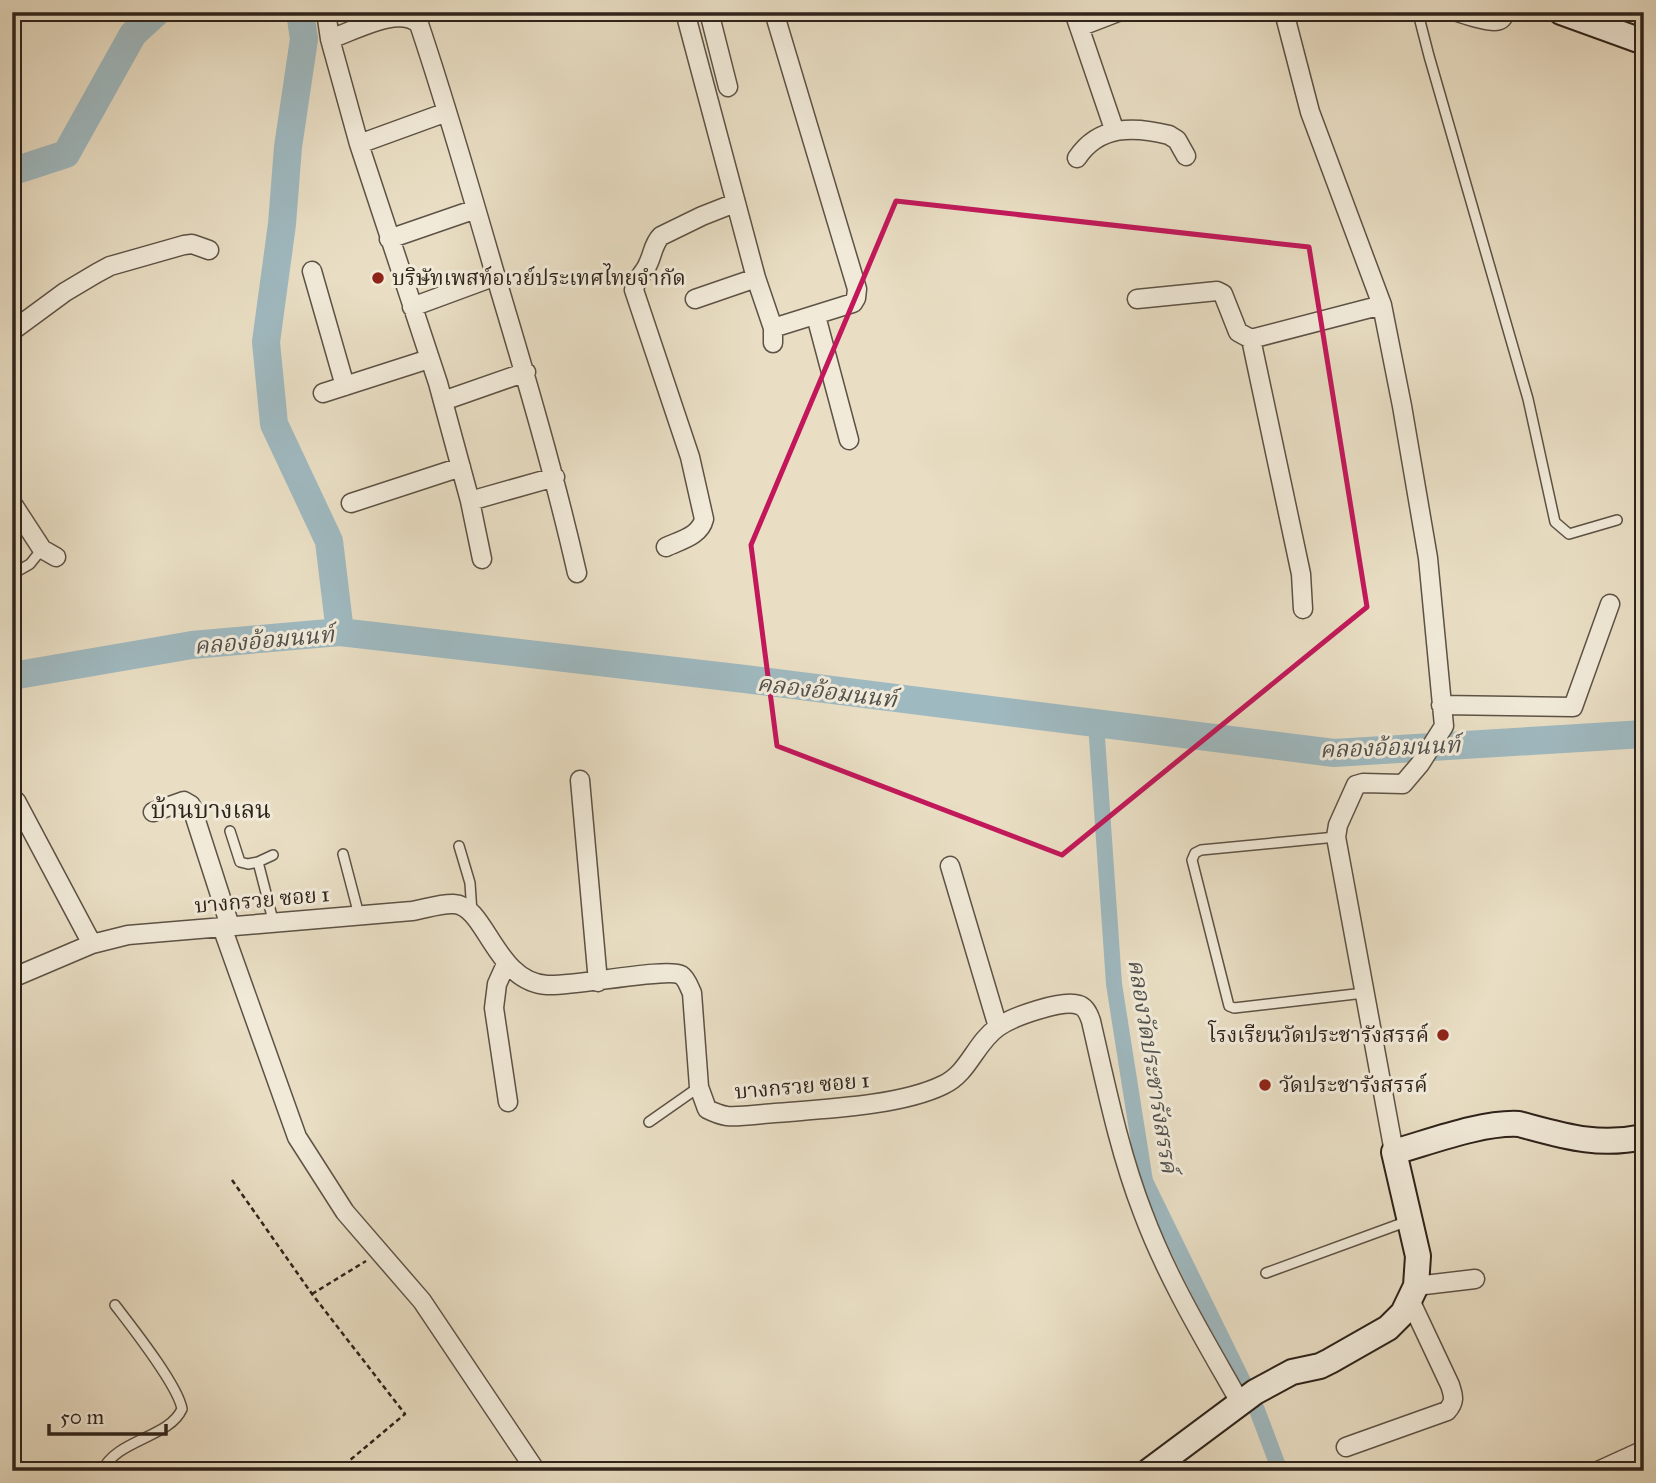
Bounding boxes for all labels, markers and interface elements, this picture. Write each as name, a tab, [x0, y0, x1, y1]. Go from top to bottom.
place label: บริษัทเพสท์อเวย์ประเทศไทยจำกัด	[392, 263, 686, 291]
marker: บริษัทเพสท์อเวย์ประเทศไทยจำกัด	[370, 270, 386, 286]
water label: คลองอ้อมนนท์	[193, 620, 339, 660]
water label: คลองอ้อมนนท์	[756, 669, 902, 714]
water label: คลองอ้อมนนท์	[1319, 730, 1464, 763]
district label: บ้านบางเลน	[151, 795, 271, 825]
street label: บางกรวย ซอย 1	[193, 881, 331, 919]
water label: คลองวัดประชารังสรรค์	[1122, 957, 1184, 1179]
place label: โรงเรียนวัดประชารังสรรค์	[1207, 1020, 1429, 1048]
marker: โรงเรียนวัดประชารังสรรค์	[1435, 1027, 1451, 1043]
street label: บางกรวย ซอย 1	[733, 1067, 871, 1105]
place label: วัดประชารังสรรค์	[1279, 1072, 1428, 1098]
marker: วัดประชารังสรรค์	[1257, 1077, 1273, 1093]
scale bar	[49, 1392, 166, 1436]
text: 50 m	[60, 1404, 105, 1430]

